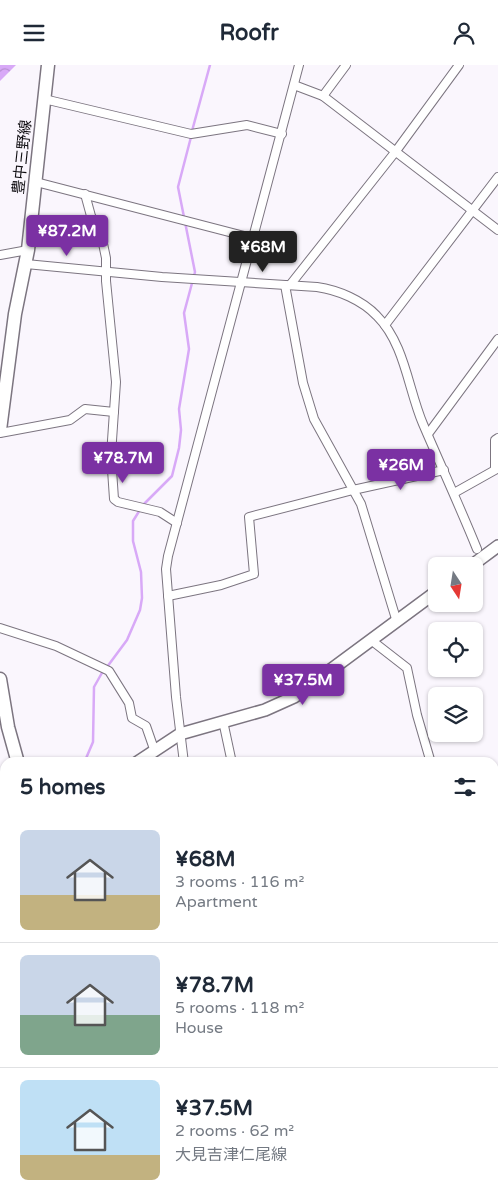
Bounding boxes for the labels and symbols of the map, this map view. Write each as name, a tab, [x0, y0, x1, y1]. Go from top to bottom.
street label: 豊中三野線	[9, 119, 35, 195]
pin: ¥87.2M	[26, 215, 108, 257]
pin: ¥68M	[233, 231, 293, 273]
pin: ¥78.7M	[82, 441, 164, 484]
pin: ¥26M	[371, 449, 431, 491]
north arrow	[428, 557, 482, 613]
pin: ¥37.5M	[262, 663, 344, 706]

